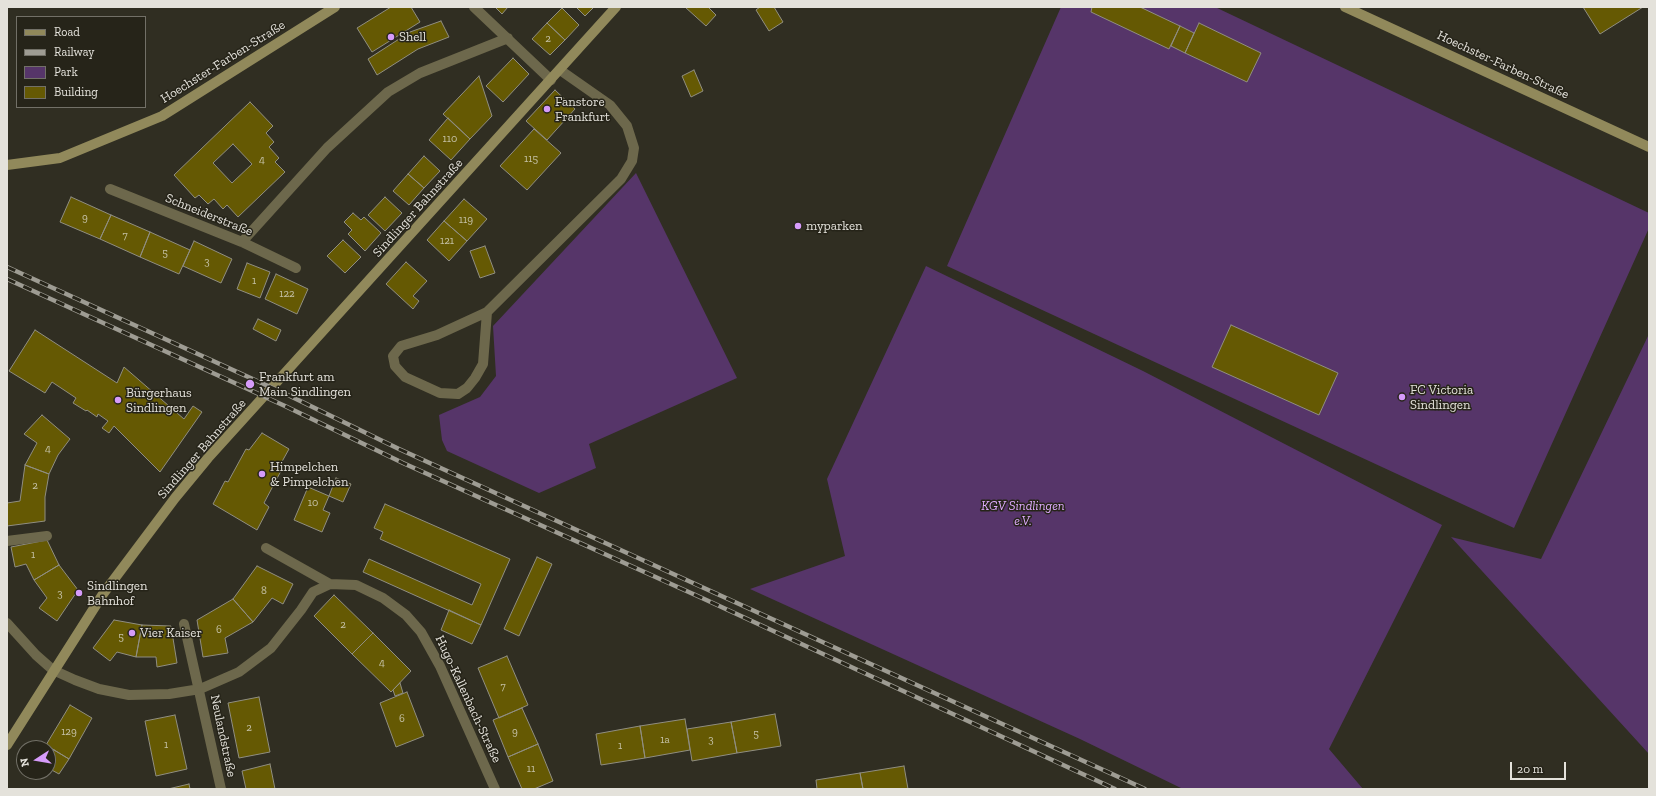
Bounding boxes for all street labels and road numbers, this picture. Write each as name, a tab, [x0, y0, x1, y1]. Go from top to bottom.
street label: Hoechster-Farben-Straße	[158, 17, 288, 107]
street label: Hoechster-Farben-Straße	[1435, 28, 1571, 102]
street label: Sindlinger Bahnstraße	[370, 156, 466, 260]
street label: Schneiderstraße	[163, 190, 255, 240]
street label: Sindlinger Bahnstraße	[154, 396, 250, 502]
street label: Hugo-Kallenbach-Straße	[432, 633, 504, 765]
street label: Neulandstraße	[207, 693, 239, 779]

